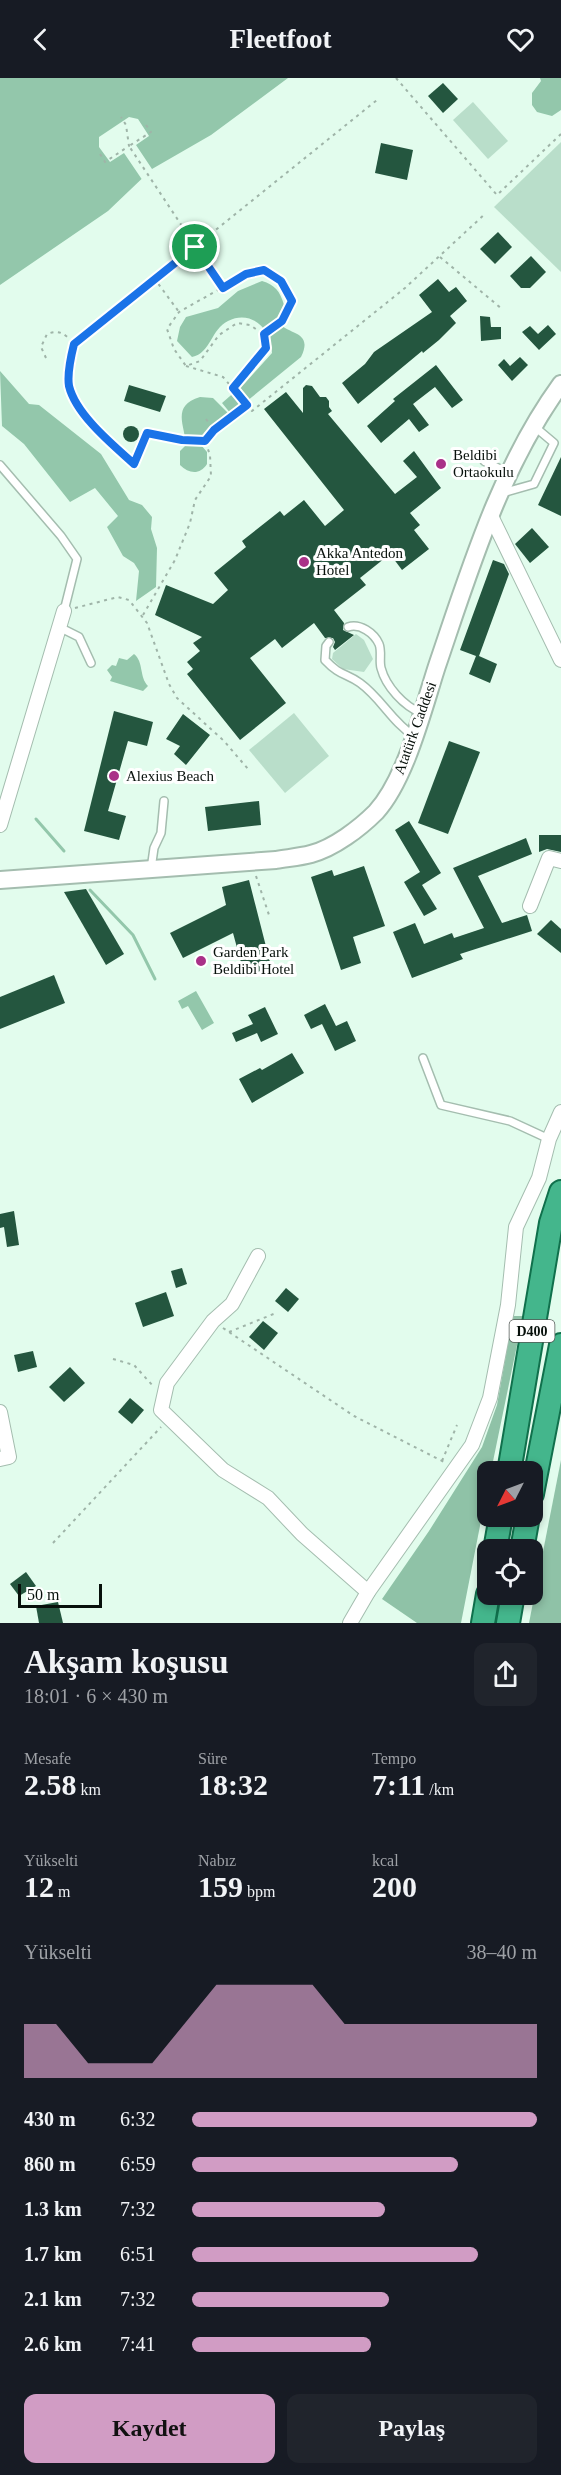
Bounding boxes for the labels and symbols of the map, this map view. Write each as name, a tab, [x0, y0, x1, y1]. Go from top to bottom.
pin	[169, 221, 220, 272]
place label: Beldibi Ortaokulu	[453, 447, 514, 480]
marker: Beldibi Ortaokulu	[434, 457, 448, 471]
place label: Akka Antedon Hotel	[316, 545, 404, 578]
marker: Akka Antedon Hotel	[297, 555, 311, 569]
street label: Atatürk Caddesi	[391, 679, 439, 777]
place label: Alexius Beach	[126, 768, 214, 784]
marker: Alexius Beach	[107, 769, 121, 783]
place label: Garden Park Beldibi Hotel	[213, 944, 294, 977]
marker: Garden Park Beldibi Hotel	[194, 954, 208, 968]
road number: D400	[510, 1320, 554, 1342]
north arrow	[477, 1461, 543, 1527]
scale bar	[18, 1581, 102, 1608]

